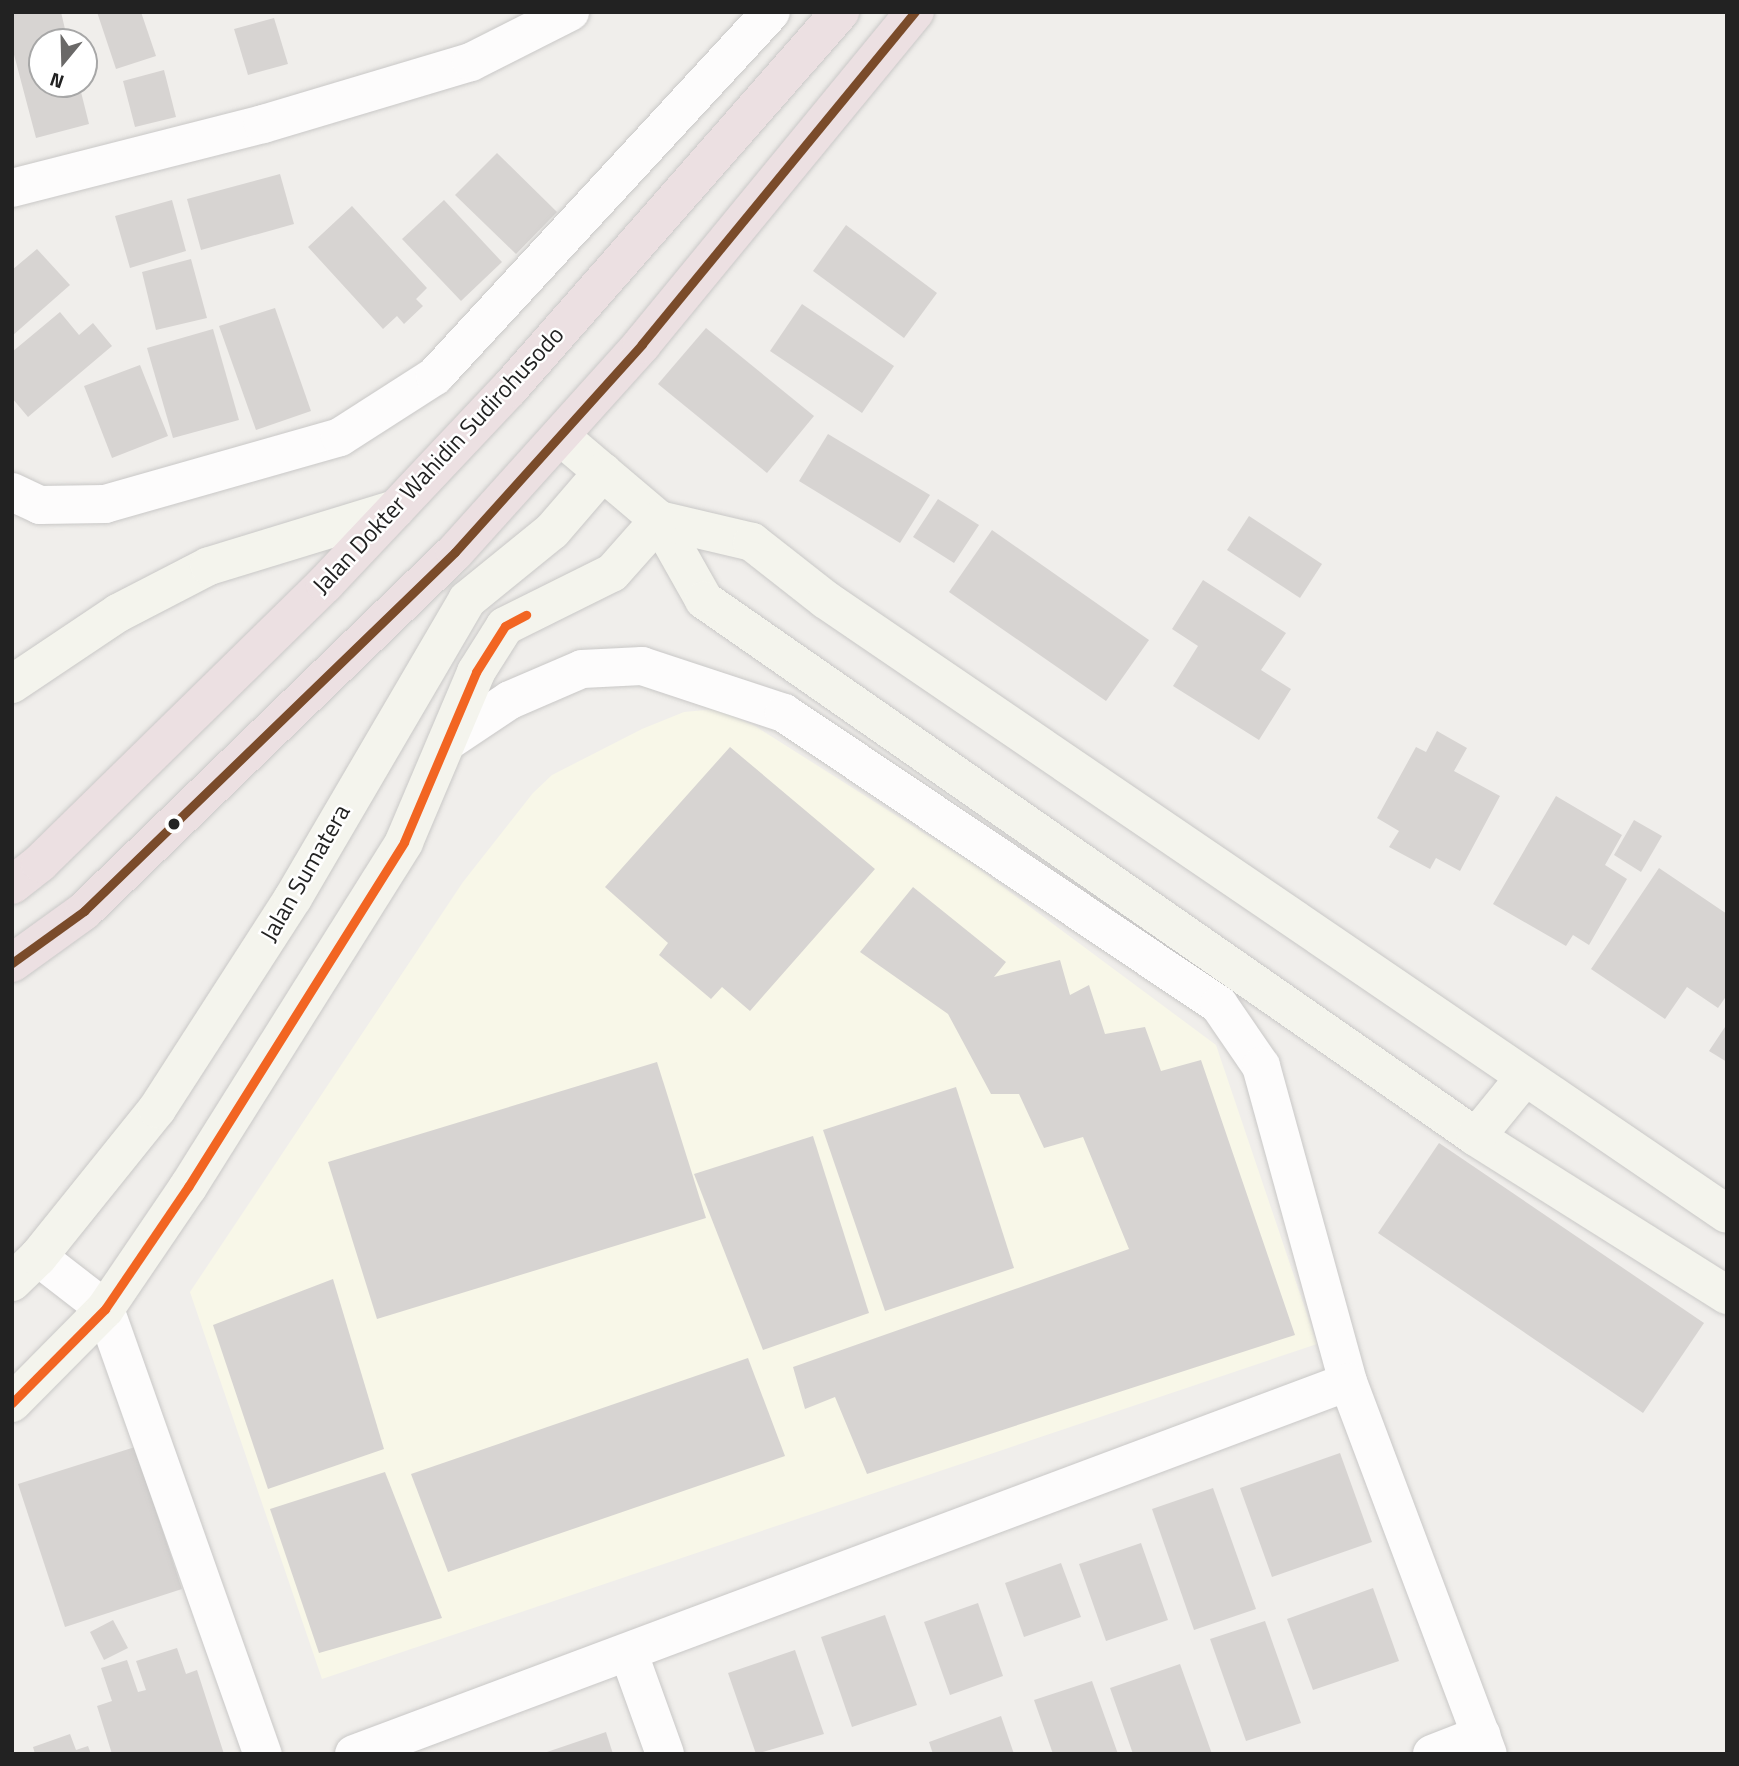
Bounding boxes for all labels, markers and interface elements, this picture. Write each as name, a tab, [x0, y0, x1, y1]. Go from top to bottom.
north arrow	[28, 28, 98, 98]
text: N	[46, 66, 68, 97]
street label: Jalan Dokter Wahidin Sudirohusodo	[306, 320, 570, 600]
street label: Jalan Sumatera	[254, 799, 356, 947]
unlabelled marker	[167, 817, 181, 831]

